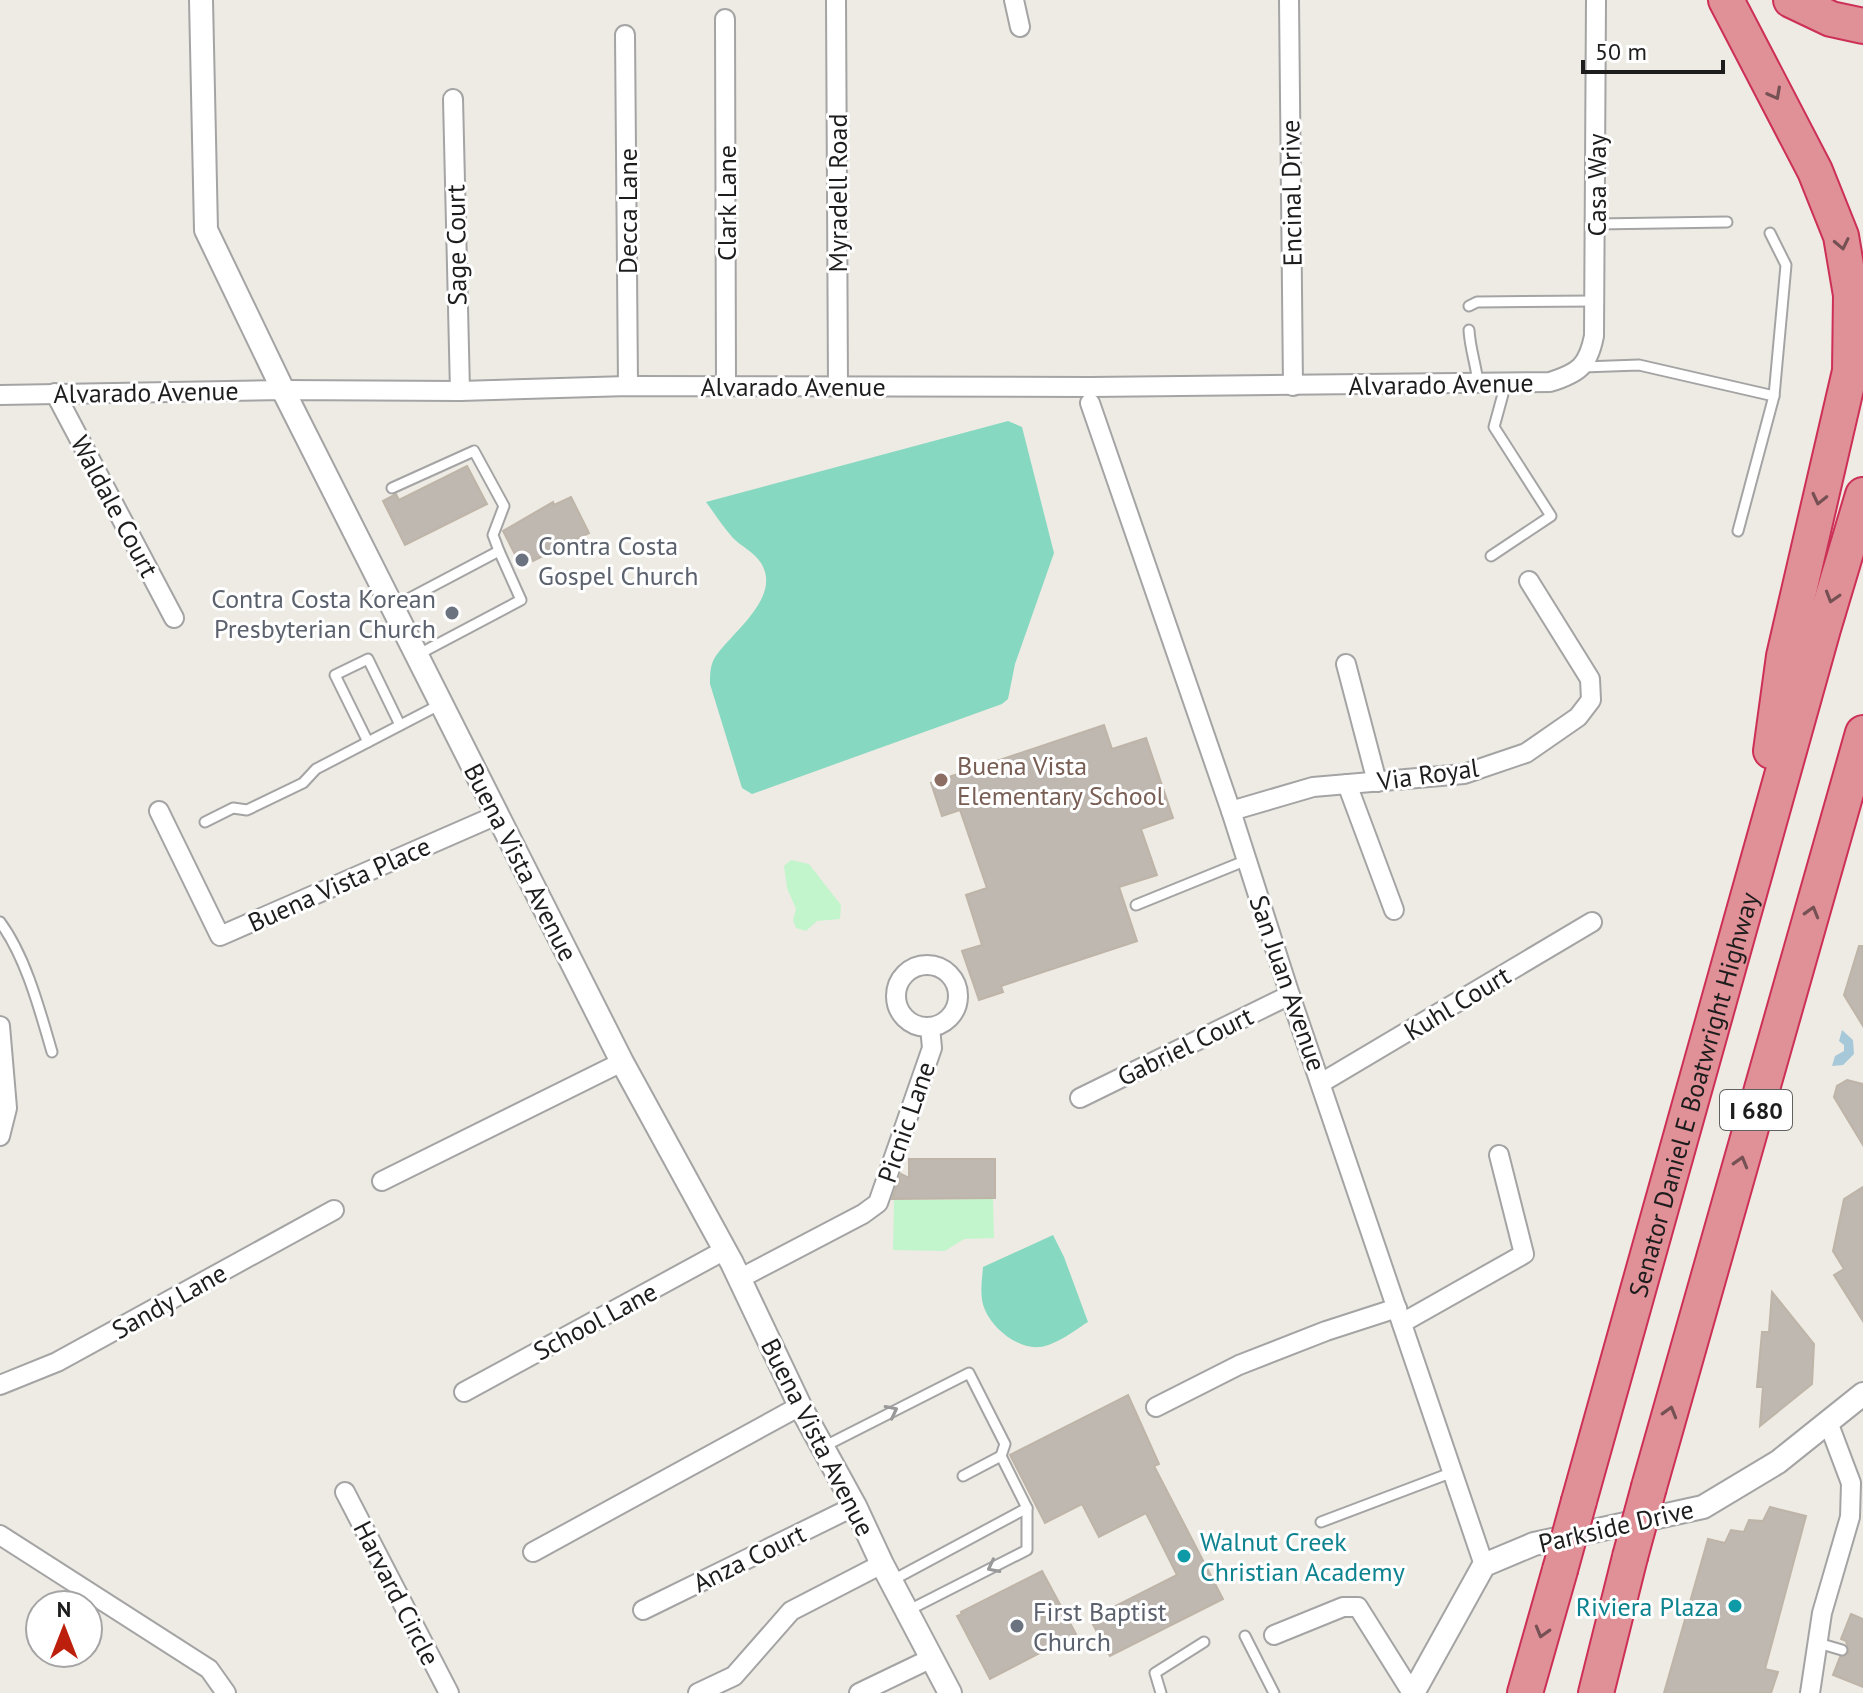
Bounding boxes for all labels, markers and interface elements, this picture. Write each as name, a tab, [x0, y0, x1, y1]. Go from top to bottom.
scale bar	[1583, 24, 1723, 74]
text: 50 m	[1595, 36, 1647, 67]
one-way arrow	[1765, 85, 1781, 100]
street label: Myradell Road	[821, 114, 854, 272]
street label: Encinal Drive	[1273, 119, 1309, 267]
street label: Casa Way	[1580, 133, 1613, 237]
street label: Clark Lane	[710, 145, 743, 261]
street label: Decca Lane	[611, 148, 644, 274]
street label: Sage Court	[438, 184, 474, 306]
one-way arrow	[1833, 237, 1850, 250]
street label: Alvarado Avenue	[1348, 366, 1534, 402]
street label: Alvarado Avenue	[700, 370, 886, 403]
street label: Alvarado Avenue	[53, 374, 239, 410]
street label: Waldale Court	[64, 429, 166, 583]
one-way arrow	[1812, 492, 1829, 506]
place label: Contra Costa Gospel Church	[538, 529, 698, 592]
marker: Contra Costa Gospel Church	[513, 551, 531, 569]
place label: Contra Costa Korean Presbyterian Church	[211, 582, 436, 645]
one-way arrow	[1825, 589, 1841, 603]
marker: Contra Costa Korean Presbyterian Church	[443, 604, 461, 622]
place label: Buena Vista Elementary School	[957, 749, 1165, 812]
street label: Via Royal	[1374, 751, 1481, 798]
street label: Buena Vista Avenue	[457, 758, 585, 966]
marker: Buena Vista Elementary School	[932, 771, 950, 789]
street label: Buena Vista Place	[243, 829, 435, 939]
street label: Senator Daniel E Boatwright Highway	[1620, 889, 1765, 1301]
street label: San Juan Avenue	[1242, 891, 1334, 1075]
one-way arrow	[1803, 905, 1819, 919]
street label: Kuhl Court	[1398, 958, 1516, 1048]
street label: Gabriel Court	[1112, 999, 1258, 1093]
street label: Picnic Lane	[870, 1057, 942, 1187]
road number: I 680	[1720, 1090, 1792, 1130]
one-way arrow	[1732, 1155, 1749, 1169]
street label: Sandy Lane	[106, 1256, 232, 1346]
street label: School Lane	[527, 1275, 663, 1367]
street label: Buena Vista Avenue	[754, 1333, 882, 1541]
one-way arrow	[1661, 1405, 1678, 1419]
one-way arrow	[884, 1406, 899, 1421]
street label: Parkside Drive	[1535, 1492, 1697, 1560]
street label: Harvard Circle	[347, 1515, 447, 1671]
street label: Anza Court	[687, 1517, 811, 1599]
place label: Walnut Creek Christian Academy	[1200, 1525, 1405, 1588]
marker: Walnut Creek Christian Academy	[1175, 1547, 1193, 1565]
one-way arrow	[987, 1557, 1002, 1573]
north arrow	[24, 1589, 104, 1669]
place label: Riviera Plaza	[1576, 1590, 1719, 1623]
text: N	[57, 1595, 71, 1623]
place label: First Baptist Church	[1033, 1595, 1167, 1658]
marker: Riviera Plaza	[1726, 1597, 1744, 1615]
marker: First Baptist Church	[1008, 1617, 1026, 1635]
one-way arrow	[1535, 1624, 1551, 1638]

